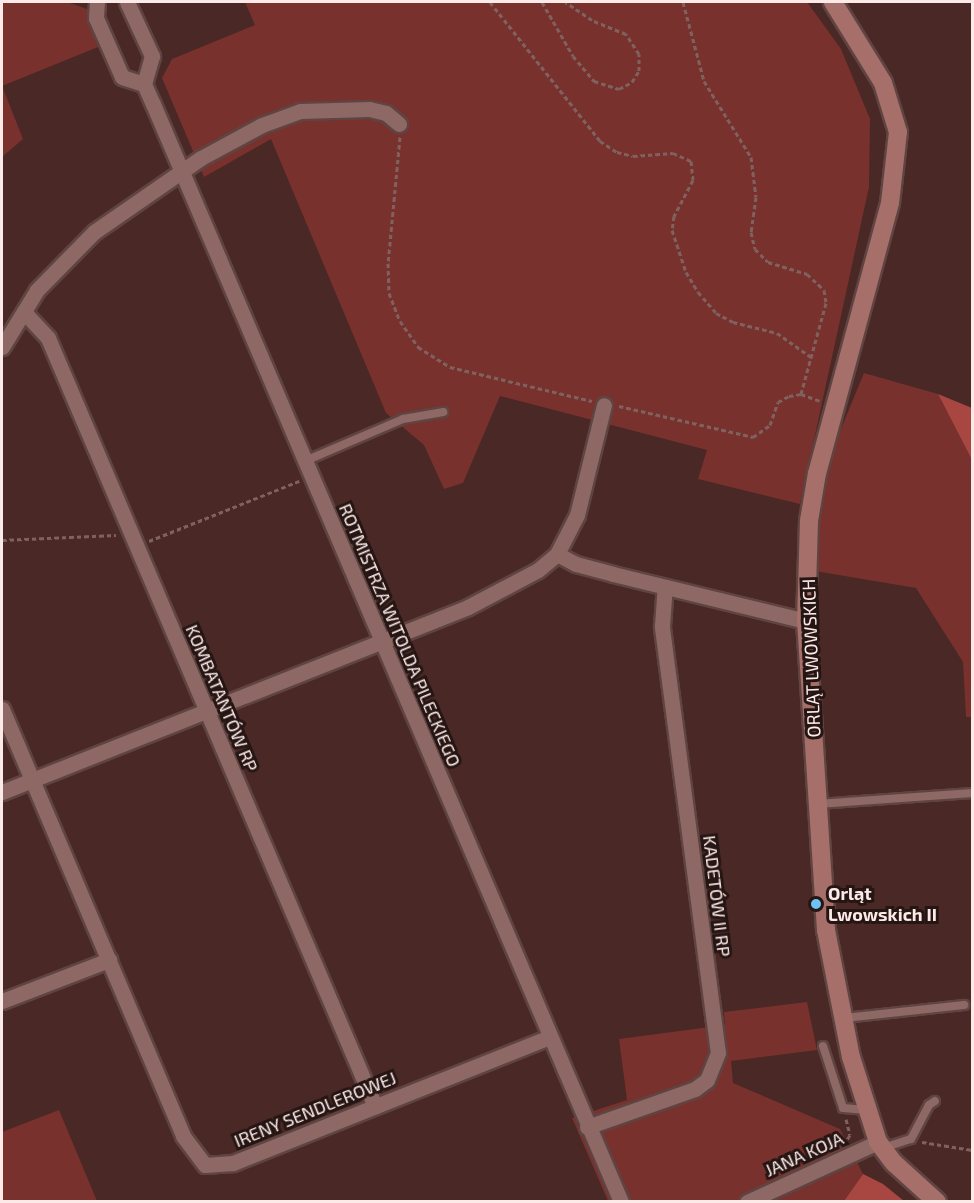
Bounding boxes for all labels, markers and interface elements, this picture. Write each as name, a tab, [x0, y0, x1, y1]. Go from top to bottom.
street label: ROTMISTRZA WITOLDA PILECKIEGO	[334, 500, 466, 770]
street label: ORLĄT LWOWSKICH	[797, 578, 825, 738]
street label: KOMBATANTÓW RP	[181, 621, 263, 775]
street label: KADETÓW II RP	[699, 834, 735, 958]
place label: Orląt Lwowskich II	[828, 883, 937, 926]
marker: Orląt Lwowskich II	[809, 897, 823, 911]
street label: IRENY SENDLEROWEJ	[231, 1067, 399, 1151]
street label: JANA KOJA	[761, 1127, 847, 1181]

